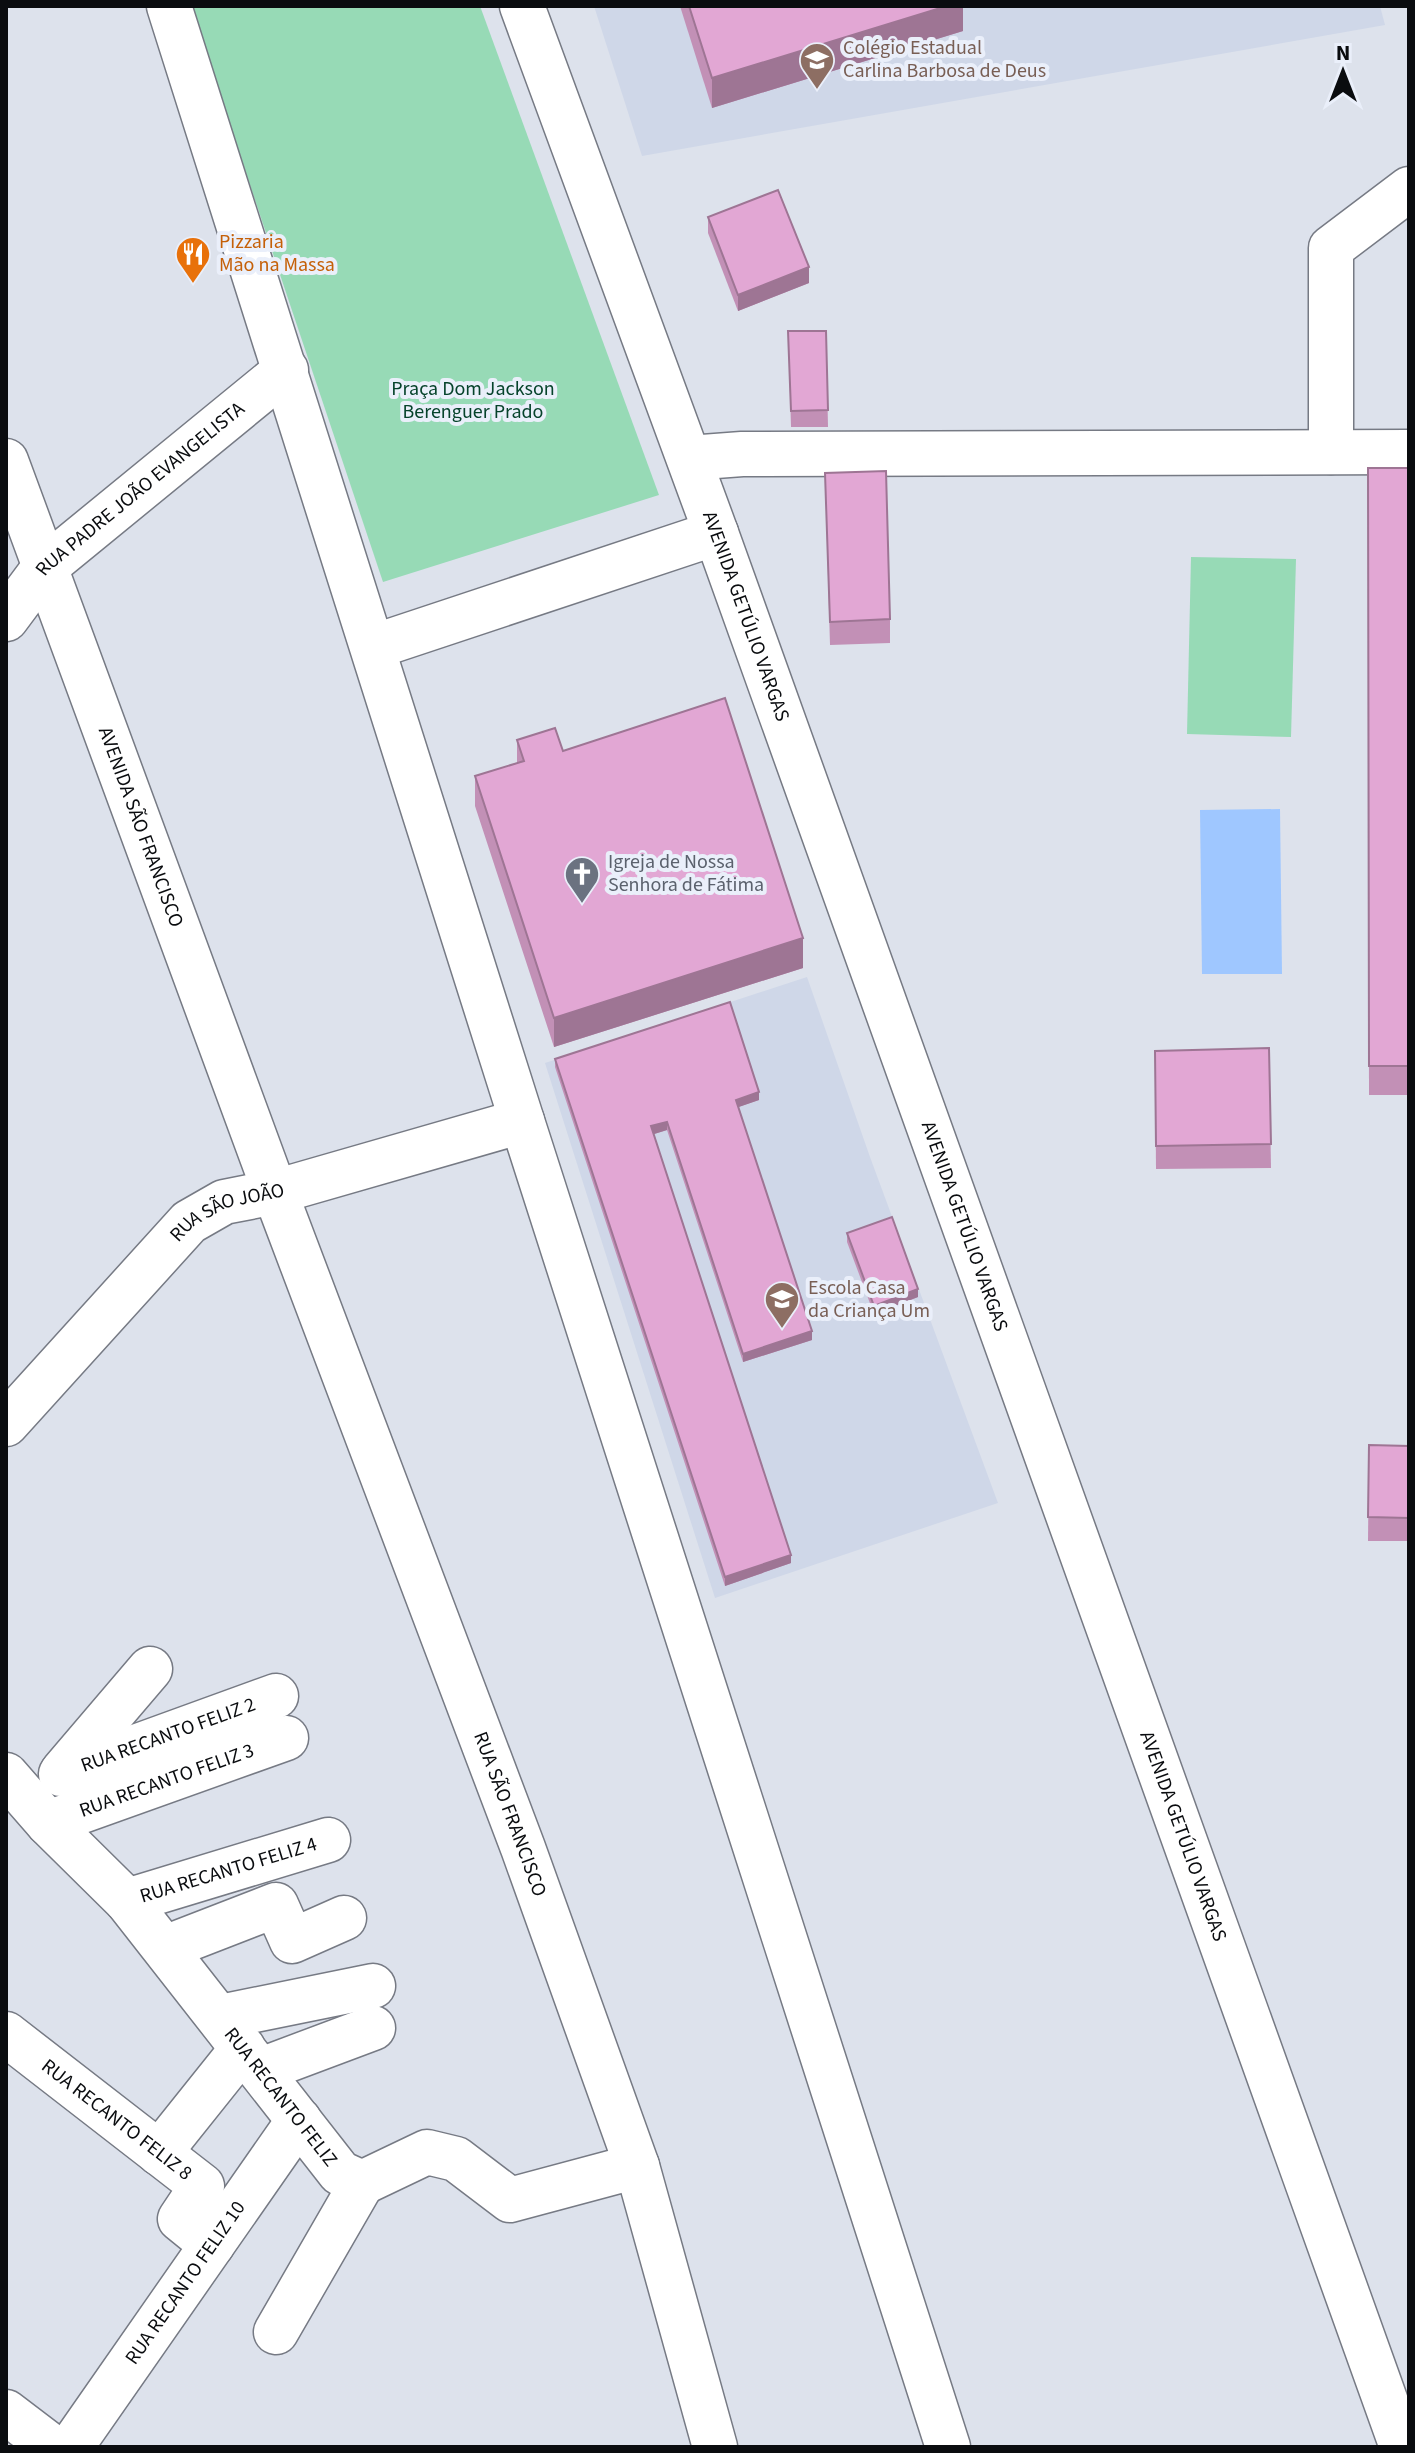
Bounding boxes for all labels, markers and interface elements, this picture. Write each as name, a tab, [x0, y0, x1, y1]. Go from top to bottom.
north arrow	[1303, 32, 1383, 112]
place label: Colégio Estadual Carlina Barbosa de Deus	[843, 34, 1046, 85]
text: N	[1336, 37, 1350, 69]
school or university icon: Colégio Estadual Carlina Barbosa de Deus	[798, 41, 836, 91]
place label: Pizzaria Mão na Massa	[219, 228, 335, 279]
restaurant icon: Pizzaria Mão na Massa	[174, 235, 212, 285]
park label: Praça Dom Jackson Berenguer Prado	[391, 375, 555, 426]
street label: RUA PADRE JOÃO EVANGELISTA	[29, 395, 251, 582]
street label: AVENIDA GETÚLIO VARGAS	[695, 507, 796, 725]
street label: AVENIDA SÃO FRANCISCO	[91, 723, 190, 931]
place label: Igreja de Nossa Senhora de Fátima	[608, 848, 764, 899]
church icon: Igreja de Nossa Senhora de Fátima	[563, 855, 601, 905]
street label: AVENIDA GETÚLIO VARGAS	[914, 1117, 1015, 1335]
street label: RUA SÃO JOÃO	[163, 1176, 288, 1248]
place label: Escola Casa da Criança Um	[808, 1274, 930, 1325]
school or university icon: Escola Casa da Criança Um	[763, 1280, 801, 1330]
street label: RUA RECANTO FELIZ 2	[77, 1691, 259, 1780]
street label: AVENIDA GETÚLIO VARGAS	[1133, 1727, 1234, 1945]
street label: RUA SÃO FRANCISCO	[466, 1728, 553, 1901]
street label: RUA RECANTO FELIZ 3	[75, 1737, 258, 1825]
street label: RUA RECANTO FELIZ 4	[136, 1830, 320, 1910]
street label: RUA RECANTO FELIZ	[217, 2022, 344, 2173]
street label: RUA RECANTO FELIZ 8	[35, 2052, 198, 2187]
street label: RUA RECANTO FELIZ 10	[119, 2195, 252, 2370]

